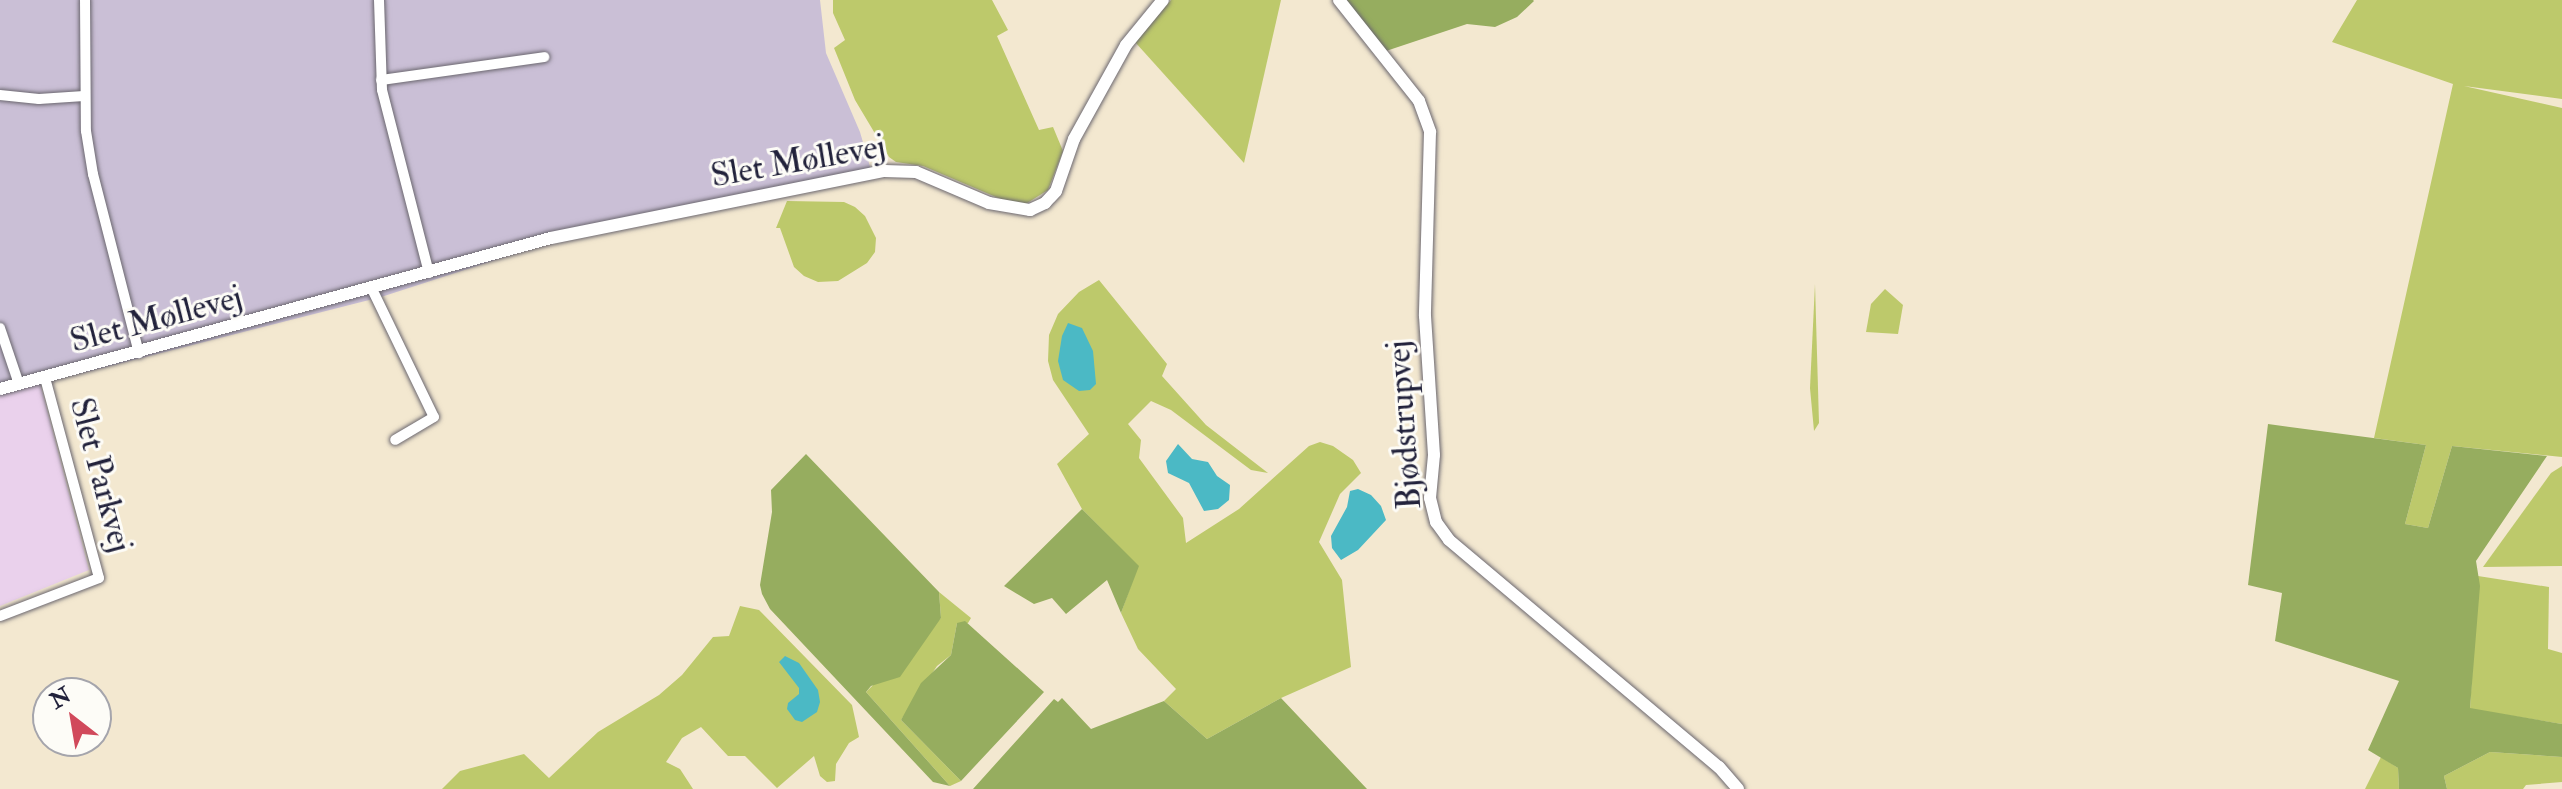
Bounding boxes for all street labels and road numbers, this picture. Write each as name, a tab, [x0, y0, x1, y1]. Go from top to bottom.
street label: Slet Møllevej	[708, 126, 888, 196]
street label: Slet Møllevej	[66, 276, 246, 362]
street label: Bjødstrupvej	[1378, 339, 1430, 511]
street label: Slet Parkvej	[61, 393, 141, 557]

